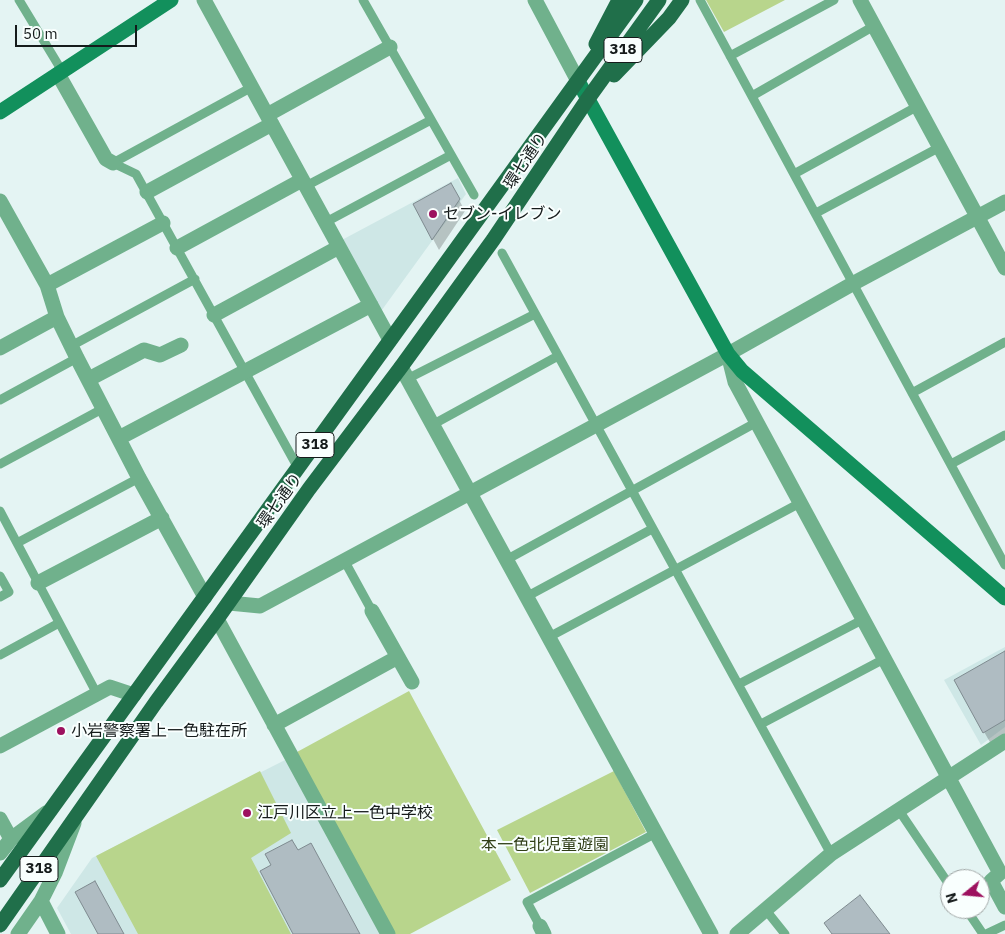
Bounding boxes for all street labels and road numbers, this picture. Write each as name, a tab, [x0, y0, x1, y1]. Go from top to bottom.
road number: 318	[604, 38, 642, 62]
street label: 環七通り	[500, 129, 552, 193]
road number: 318	[296, 432, 334, 458]
street label: 環七通り	[253, 469, 307, 533]
road number: 318	[20, 856, 58, 882]

